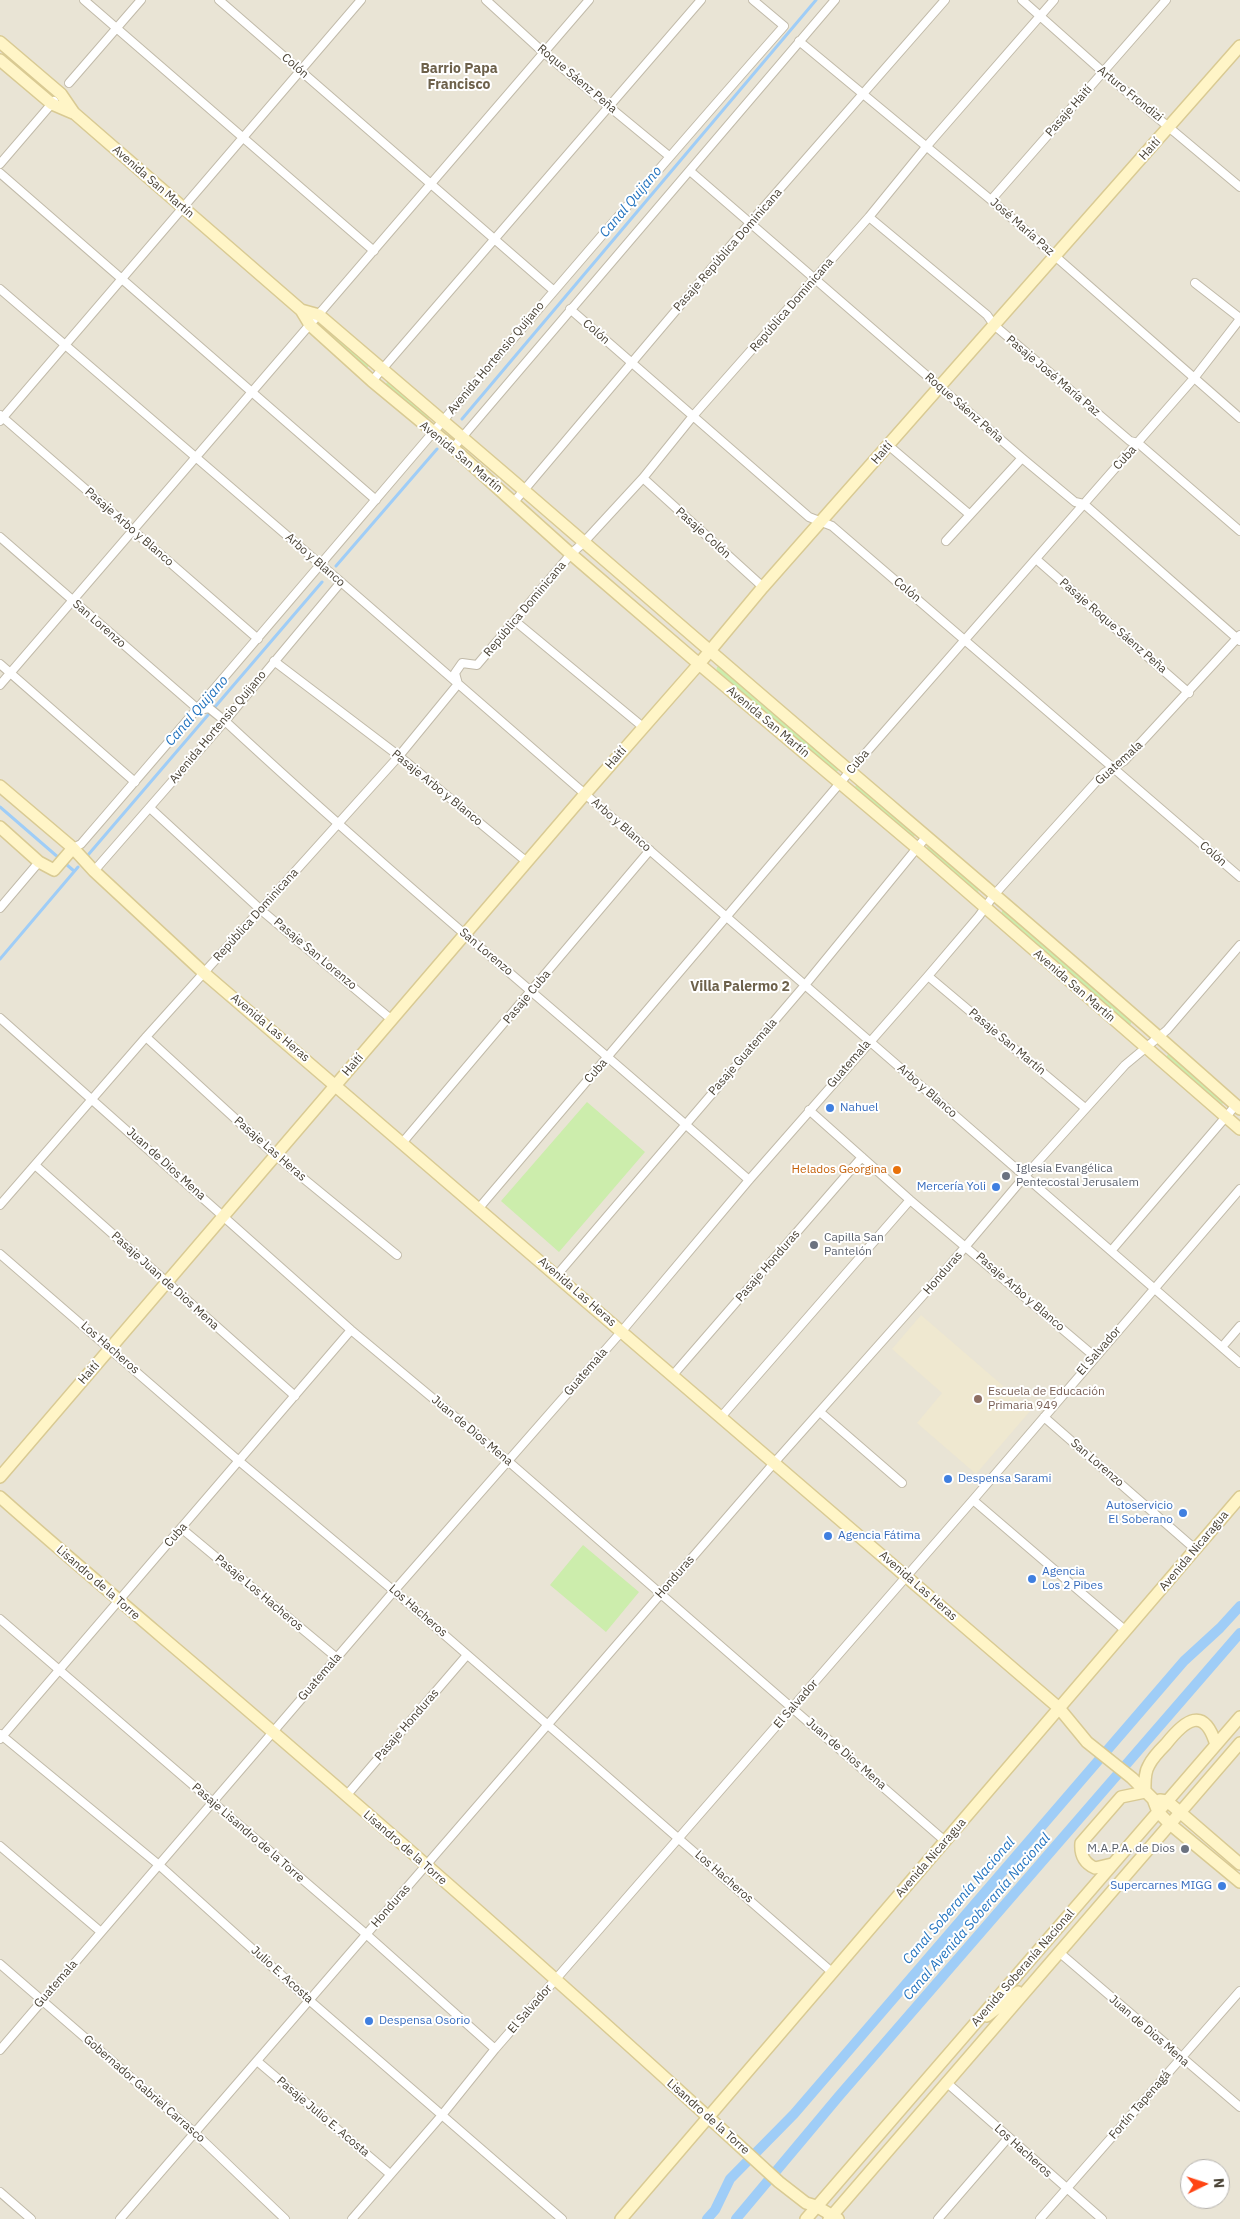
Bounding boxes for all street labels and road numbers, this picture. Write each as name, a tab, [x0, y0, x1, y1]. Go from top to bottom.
street label: Roque Sáenz Peña	[534, 42, 620, 116]
street label: Colón	[279, 50, 311, 82]
street label: Arturo Frondizi	[1094, 63, 1166, 125]
street label: Pasaje Haití	[1043, 82, 1095, 140]
street label: Haití	[1136, 135, 1164, 163]
street label: Avenida San Martín	[109, 143, 197, 221]
street label: Pasaje República Dominicana	[671, 186, 785, 314]
street label: José María Paz	[987, 195, 1057, 259]
street label: República Dominicana	[747, 255, 837, 355]
street label: Avenida Hortensio Quijano	[445, 299, 547, 417]
street label: Colón	[580, 316, 612, 348]
street label: Pasaje José María Paz	[1003, 332, 1103, 420]
street label: Roque Sáenz Peña	[922, 370, 1006, 446]
street label: Avenida San Martín	[417, 418, 505, 496]
street label: Haití	[868, 439, 896, 467]
street label: Cuba	[1110, 443, 1140, 473]
street label: Pasaje Arbo y Blanco	[82, 485, 176, 569]
street label: Pasaje Colón	[672, 504, 734, 562]
street label: Arbo y Blanco	[282, 530, 348, 590]
street label: República Dominicana	[481, 558, 569, 660]
street label: Colón	[891, 575, 923, 605]
street label: Pasaje Roque Sáenz Peña	[1056, 575, 1170, 677]
street label: San Lorenzo	[70, 597, 128, 651]
street label: Avenida Hortensio Quijano	[167, 668, 269, 786]
street label: Avenida San Martín	[724, 683, 812, 761]
street label: Guatemala	[1092, 738, 1146, 788]
street label: Haití	[602, 744, 630, 772]
street label: Pasaje Arbo y Blanco	[389, 747, 485, 829]
street label: Cuba	[844, 747, 872, 777]
street label: Arbo y Blanco	[588, 795, 654, 855]
street label: Colón	[1197, 838, 1229, 870]
street label: República Dominicana	[210, 866, 302, 964]
street label: Pasaje San Lorenzo	[271, 915, 359, 993]
street label: San Lorenzo	[456, 925, 516, 979]
street label: Avenida San Martín	[1030, 947, 1118, 1025]
street label: Pasaje Cuba	[500, 967, 554, 1027]
street label: Avenida Las Heras	[228, 991, 312, 1065]
street label: Pasaje San Martín	[966, 1006, 1048, 1078]
street label: Pasaje Guatemala	[706, 1016, 780, 1098]
street label: Guatemala	[824, 1037, 874, 1091]
street label: Haití	[339, 1051, 367, 1079]
street label: Cuba	[582, 1056, 610, 1086]
street label: Arbo y Blanco	[894, 1061, 960, 1121]
street label: Pasaje Las Heras	[231, 1114, 309, 1184]
street label: Juan de Dios Mena	[124, 1125, 208, 1203]
street label: Pasaje Honduras	[733, 1227, 803, 1305]
street label: Pasaje Juan de Dios Mena	[108, 1229, 222, 1333]
street label: Honduras	[920, 1249, 966, 1297]
street label: Pasaje Arbo y Blanco	[973, 1250, 1067, 1334]
street label: Avenida Las Heras	[535, 1254, 619, 1330]
street label: Los Hacheros	[78, 1319, 142, 1377]
street label: El Salvador	[1074, 1324, 1124, 1378]
street label: Guatemala	[561, 1345, 611, 1399]
street label: Haití	[75, 1359, 103, 1387]
street label: Juan de Dios Mena	[429, 1393, 515, 1469]
street label: San Lorenzo	[1068, 1436, 1126, 1490]
street label: Avenida Nicaragua	[1156, 1508, 1232, 1594]
street label: Cuba	[162, 1520, 190, 1550]
street label: Lisandro de la Torre	[53, 1543, 143, 1623]
street label: Avenida Las Heras	[876, 1548, 960, 1624]
street label: Pasaje Los Hacheros	[212, 1552, 306, 1634]
street label: Honduras	[652, 1553, 698, 1601]
street label: Los Hacheros	[386, 1582, 450, 1640]
street label: Guatemala	[295, 1650, 345, 1704]
street label: El Salvador	[771, 1677, 821, 1731]
street label: Pasaje Honduras	[372, 1686, 442, 1764]
street label: Juan de Dios Mena	[803, 1715, 889, 1793]
street label: Pasaje Lisandro de la Torre	[189, 1780, 307, 1886]
street label: Lisandro de la Torre	[360, 1808, 450, 1888]
street label: Avenida Nicaragua	[893, 1816, 969, 1900]
street label: Los Hacheros	[692, 1848, 756, 1906]
street label: Honduras	[368, 1882, 414, 1930]
street label: Avenida Soberanía Nacional	[968, 1907, 1078, 2029]
street label: Julio E. Acosta	[248, 1943, 316, 2007]
street label: Guatemala	[31, 1957, 81, 2011]
street label: El Salvador	[505, 1982, 555, 2036]
street label: Juan de Dios Mena	[1106, 1992, 1192, 2070]
street label: Gobernador Gabriel Carrasco	[80, 2032, 208, 2146]
street label: Fortín Tapenagá	[1106, 2068, 1174, 2142]
street label: Pasaje Julio E. Acosta	[274, 2074, 372, 2160]
street label: Lisandro de la Torre	[664, 2076, 752, 2158]
street label: Los Hacheros	[991, 2121, 1055, 2181]

